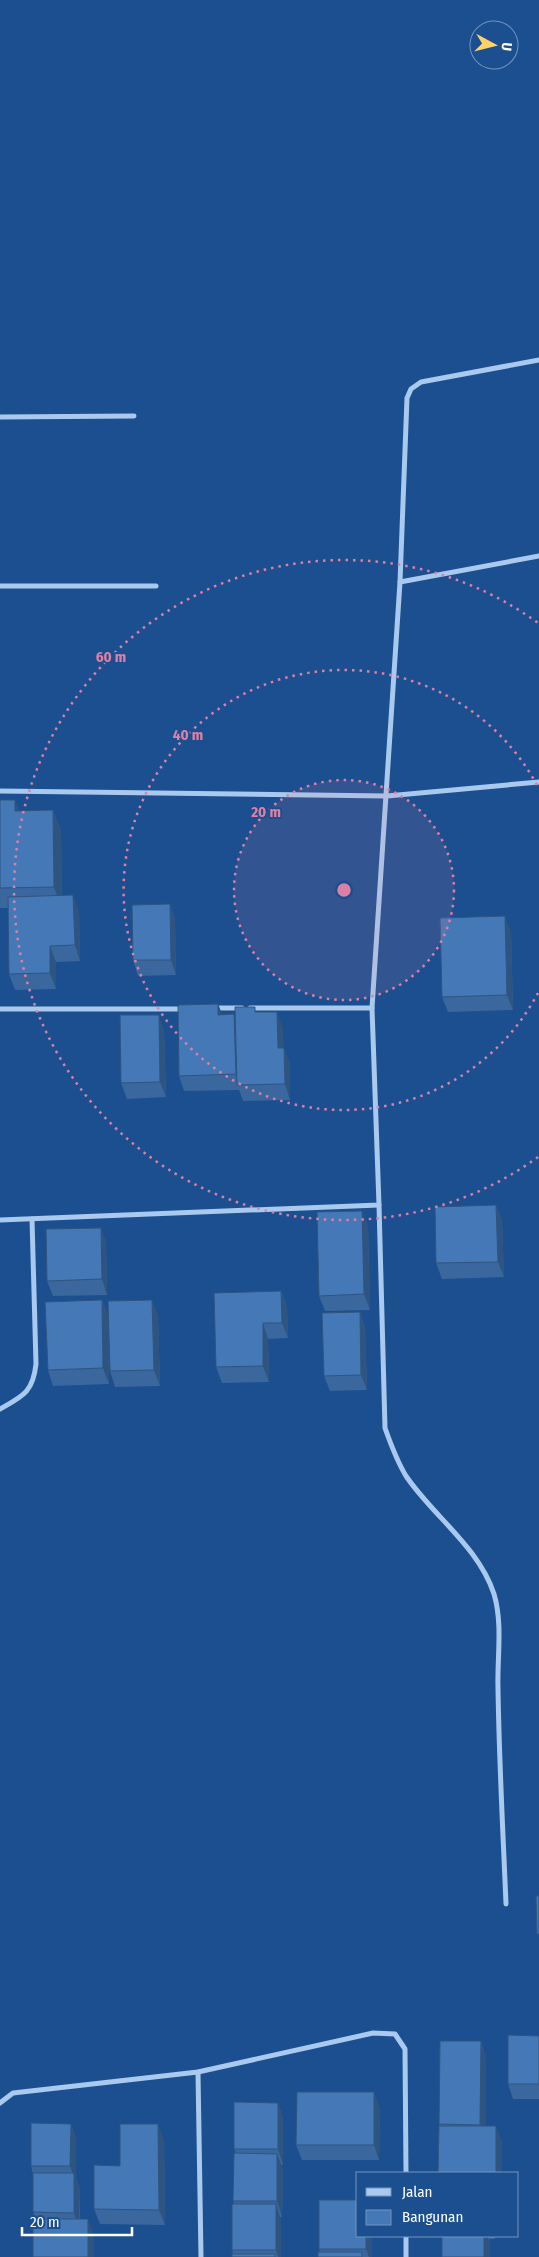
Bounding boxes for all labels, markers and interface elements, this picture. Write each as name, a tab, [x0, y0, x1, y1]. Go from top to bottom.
north arrow	[469, 20, 519, 70]
text: U	[497, 41, 515, 52]
text: 60 m	[96, 648, 126, 666]
text: 40 m	[173, 726, 203, 744]
text: 20 m	[250, 803, 281, 821]
centre of rings	[335, 881, 353, 899]
legend	[356, 2172, 519, 2237]
text: Jalan	[402, 2183, 432, 2201]
scale bar	[22, 2204, 132, 2236]
text: Bangunan	[402, 2208, 463, 2226]
text: 20 m	[30, 2213, 60, 2231]

